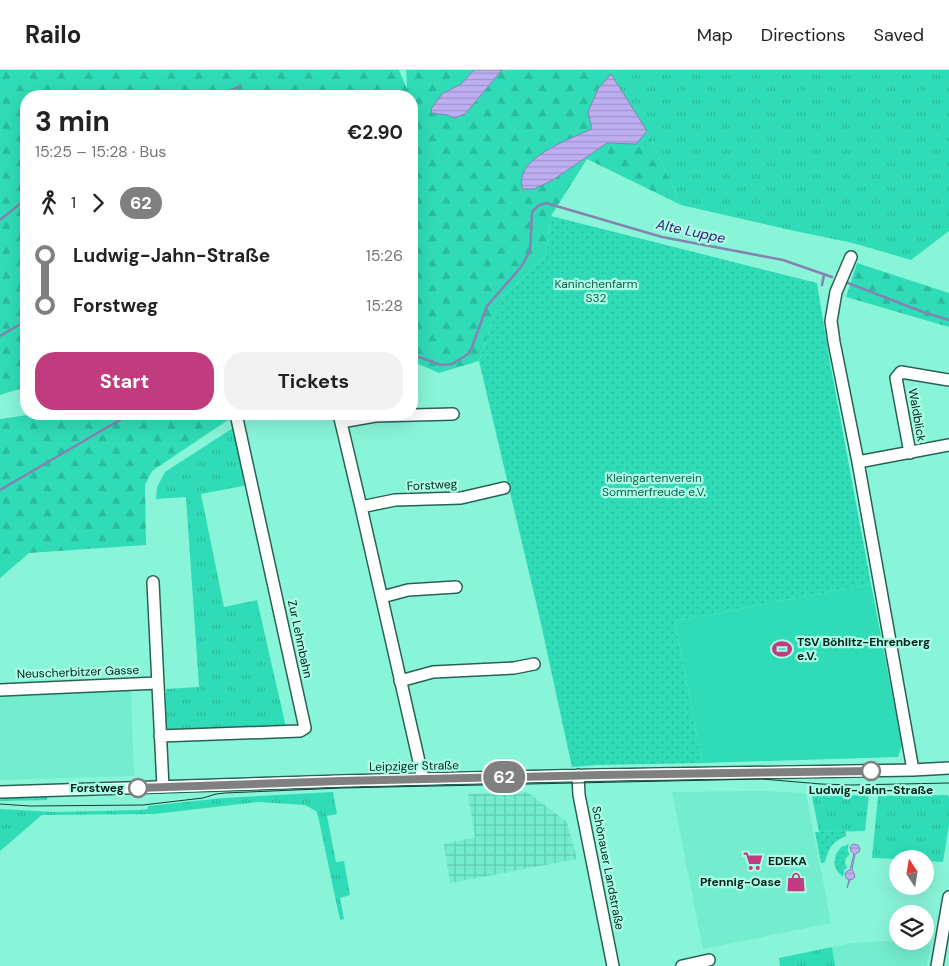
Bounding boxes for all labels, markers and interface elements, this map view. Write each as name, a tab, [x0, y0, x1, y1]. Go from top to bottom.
text: Railo	[25, 19, 81, 50]
text: Map	[697, 23, 733, 47]
text: Directions	[761, 23, 846, 47]
text: Saved	[874, 23, 924, 47]
text: 3 min	[35, 103, 110, 140]
text: €2.90	[347, 120, 403, 145]
text: 15:25 – 15:28 · Bus	[35, 141, 166, 162]
icon: walk	[35, 189, 63, 217]
icon: forward	[84, 189, 112, 217]
text: 62	[130, 191, 152, 215]
text: 1	[71, 192, 76, 213]
water label: Alte Luppe	[654, 215, 727, 247]
text: Ludwig-Jahn-Straße	[73, 243, 270, 268]
text: 15:26	[366, 245, 403, 266]
park label: Kaninchenfarm S32	[555, 276, 637, 306]
text: Forstweg	[73, 293, 158, 318]
text: 15:28	[366, 295, 403, 316]
button: Start	[35, 352, 214, 410]
button: Tickets	[224, 352, 403, 410]
street label: Waldblick	[904, 387, 930, 443]
park label: Kleingartenverein Sommerfreude e.V.	[602, 470, 706, 500]
street label: Forstweg	[406, 476, 458, 494]
street label: Zur Lehmbahn	[284, 599, 316, 680]
place label: TSV Böhlitz-Ehrenberg e.V.	[797, 634, 930, 664]
sports icon: TSV Böhlitz-Ehrenberg e.V.	[771, 638, 793, 660]
street label: Neuscherbitzer Gasse	[16, 662, 140, 682]
street label: Leipziger Straße	[369, 757, 459, 775]
line badge: 62	[482, 761, 526, 793]
marker: Ludwig-Jahn-Straße	[861, 761, 881, 781]
text: 62	[493, 765, 515, 789]
marker: Forstweg	[128, 778, 148, 798]
place label: Forstweg	[70, 780, 124, 796]
place label: Ludwig-Jahn-Straße	[809, 782, 933, 798]
street label: Schönauer Landstraße	[588, 805, 628, 931]
supermarket icon: EDEKA	[742, 850, 764, 872]
north arrow	[889, 850, 934, 895]
map controls	[889, 850, 934, 950]
place label: EDEKA	[768, 853, 807, 869]
shop icon: Pfennig-Oase	[785, 871, 807, 893]
place label: Pfennig-Oase	[700, 874, 781, 890]
button: layers	[889, 905, 934, 950]

